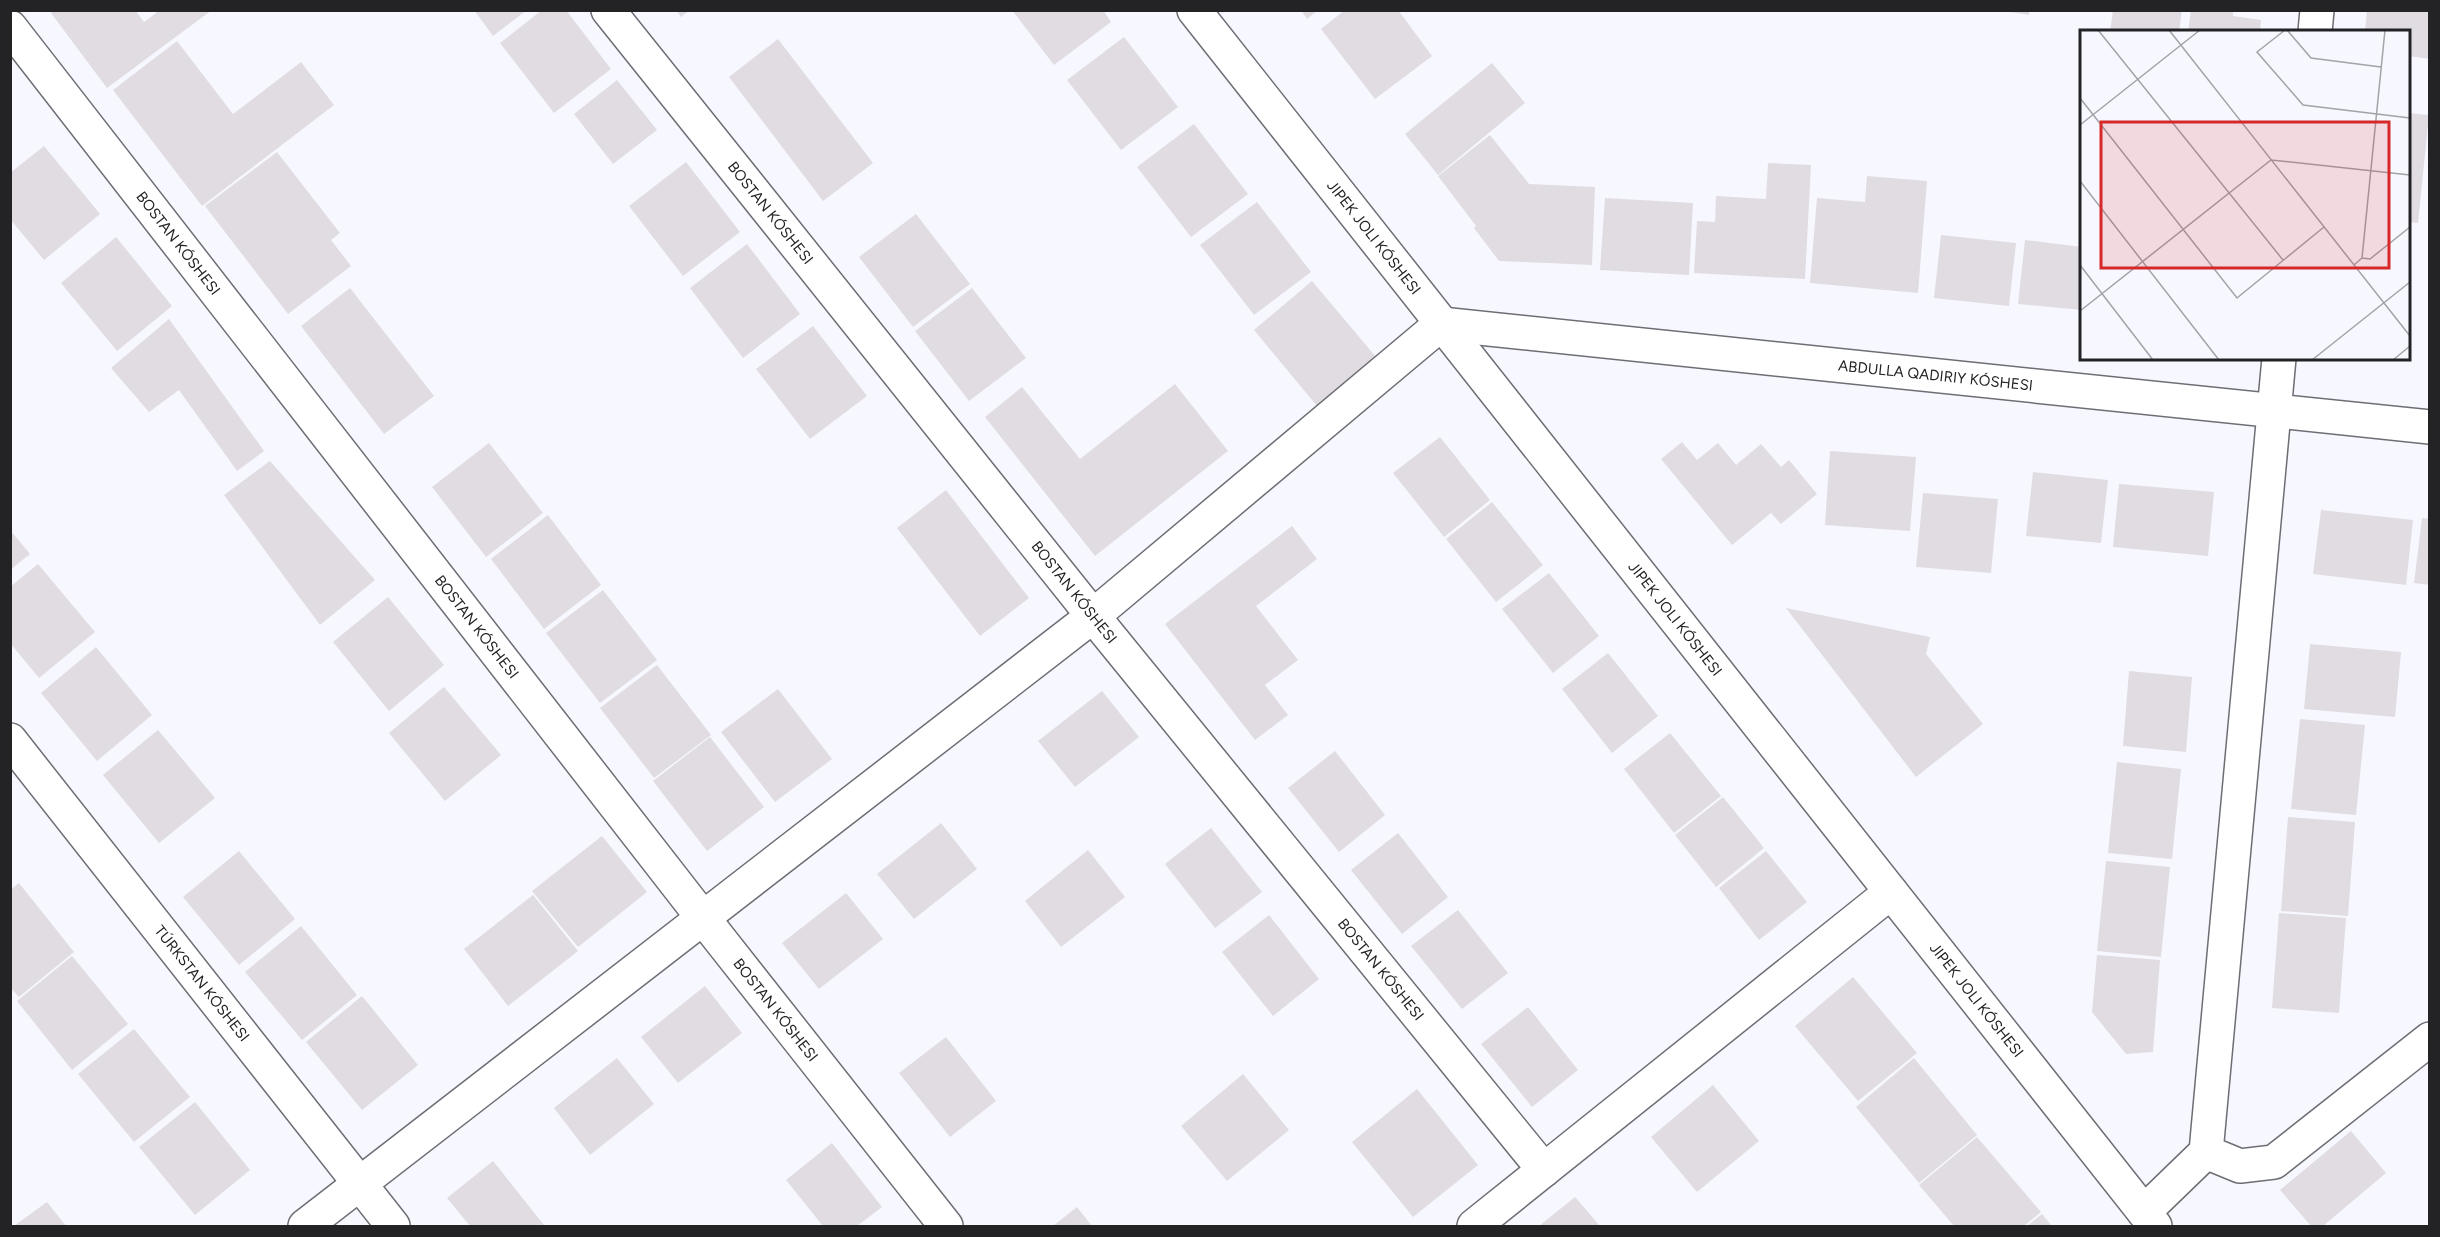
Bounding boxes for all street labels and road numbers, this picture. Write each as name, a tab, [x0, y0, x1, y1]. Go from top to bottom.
street label: BOSTAN KÓSHESI	[724, 158, 817, 268]
street label: JIPEK JOLI KÓSHESI	[1323, 177, 1424, 298]
street label: BOSTAN KÓSHESI	[132, 188, 224, 299]
street label: ABDULLA QADIRIY KÓSHESI	[1837, 356, 2034, 395]
street label: BOSTAN KÓSHESI	[1028, 538, 1121, 647]
street label: JIPEK JOLI KÓSHESI	[1624, 558, 1726, 680]
street label: BOSTAN KÓSHESI	[431, 572, 522, 682]
street label: BOSTAN KÓSHESI	[1334, 915, 1428, 1024]
street label: TÚRKSTAN KÓSHESI	[151, 922, 253, 1045]
street label: JIPEK JOLI KÓSHESI	[1926, 939, 2027, 1061]
street label: BOSTAN KÓSHESI	[729, 955, 822, 1065]

